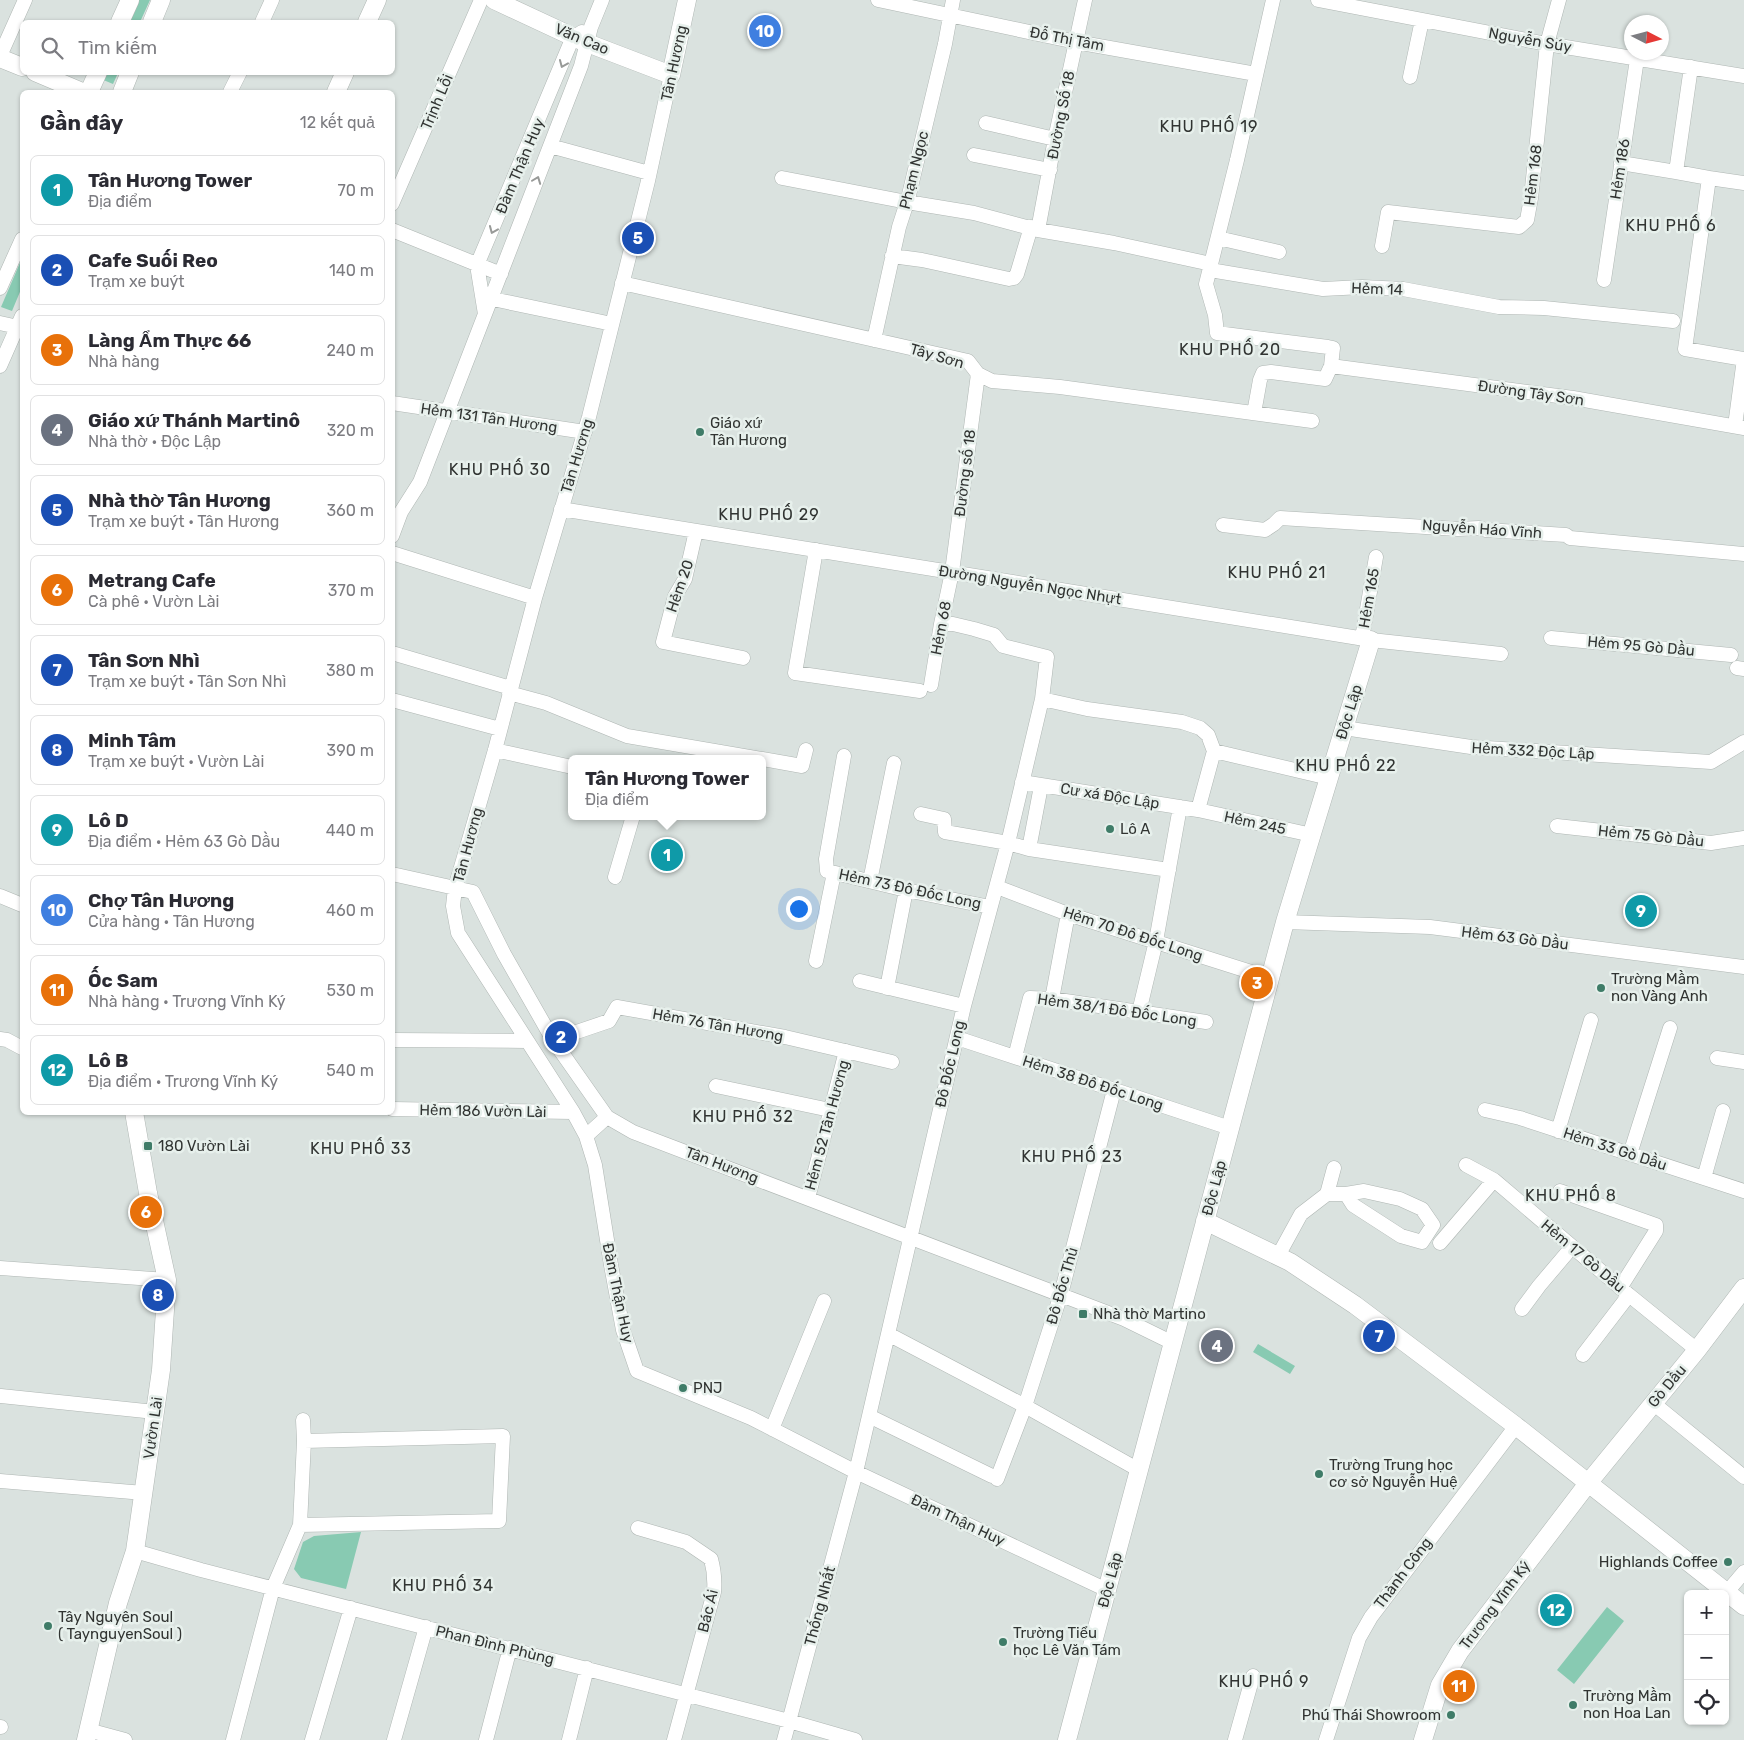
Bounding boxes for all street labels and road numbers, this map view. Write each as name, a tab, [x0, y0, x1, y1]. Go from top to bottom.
street label: Văn Cao	[552, 20, 612, 58]
street label: Tân Hương	[657, 23, 691, 103]
street label: Đỗ Thị Tâm	[1028, 23, 1106, 55]
street label: Nguyễn Súy	[1487, 24, 1573, 56]
street label: Đường Số 18	[1043, 69, 1078, 161]
street label: Trịnh Lỗi	[417, 71, 457, 133]
street label: Đàm Thận Huy	[492, 116, 548, 216]
street label: Phạm Ngọc	[896, 129, 932, 211]
street label: Hẻm 186	[1606, 137, 1634, 201]
street label: Hẻm 168	[1520, 144, 1546, 206]
street label: Hẻm 14	[1351, 279, 1403, 299]
street label: Tây Sơn	[908, 340, 966, 372]
street label: Đường Tây Sơn	[1477, 377, 1585, 409]
street label: Hẻm 131 Tân Hương	[419, 399, 559, 437]
street label: Tân Hương	[557, 417, 597, 495]
street label: Đường số 18	[951, 428, 979, 518]
street label: Nguyễn Háo Vĩnh	[1421, 516, 1543, 542]
street label: Hẻm 20	[663, 557, 697, 615]
street label: Đường Nguyễn Ngọc Nhựt	[937, 561, 1123, 608]
street label: Hẻm 165	[1355, 567, 1383, 629]
street label: Hẻm 68	[927, 599, 955, 657]
street label: Hẻm 95 Gò Dầu	[1587, 632, 1695, 660]
street label: Độc Lập	[1332, 682, 1366, 742]
street label: Hẻm 332 Độc Lập	[1471, 739, 1595, 763]
street label: Cư xá Độc Lập	[1059, 779, 1161, 813]
street label: Tân Hương	[449, 805, 487, 885]
street label: Hẻm 245	[1222, 808, 1288, 838]
street label: Hẻm 75 Gò Dầu	[1597, 821, 1705, 851]
street label: Hẻm 73 Đô Đốc Long	[837, 865, 983, 913]
street label: Hẻm 70 Đô Đốc Long	[1061, 903, 1205, 965]
street label: Hẻm 63 Gò Dầu	[1460, 922, 1570, 954]
street label: Hẻm 38/1 Đô Đốc Long	[1036, 990, 1198, 1030]
street label: Hẻm 76 Tân Hương	[651, 1005, 785, 1045]
street label: Đô Đốc Long	[931, 1019, 969, 1109]
street label: Hẻm 38 Đô Đốc Long	[1020, 1052, 1166, 1114]
street label: Hẻm 52 Tân Hương	[801, 1058, 853, 1192]
street label: Hẻm 186 Vườn Lài	[419, 1101, 547, 1121]
street label: Hẻm 33 Gò Dầu	[1561, 1124, 1669, 1174]
street label: Tân Hương	[683, 1143, 761, 1187]
street label: Độc Lập	[1198, 1158, 1230, 1218]
street label: Hẻm 17 Gò Dầu	[1537, 1216, 1629, 1296]
street label: Đàm Thận Huy	[599, 1241, 637, 1345]
street label: Đô Đốc Thủ	[1042, 1245, 1082, 1327]
street label: Gò Dầu	[1644, 1361, 1690, 1411]
street label: Vườn Lài	[140, 1396, 166, 1460]
street label: Đàm Thận Huy	[908, 1490, 1008, 1550]
street label: Thành Công	[1370, 1534, 1436, 1612]
street label: Độc Lập	[1094, 1550, 1126, 1610]
street label: Trương Vĩnh Ký	[1456, 1557, 1534, 1653]
street label: Thống Nhất	[801, 1564, 839, 1648]
street label: Bác Ái	[694, 1588, 722, 1634]
street label: Phan Đình Phùng	[434, 1622, 556, 1668]

